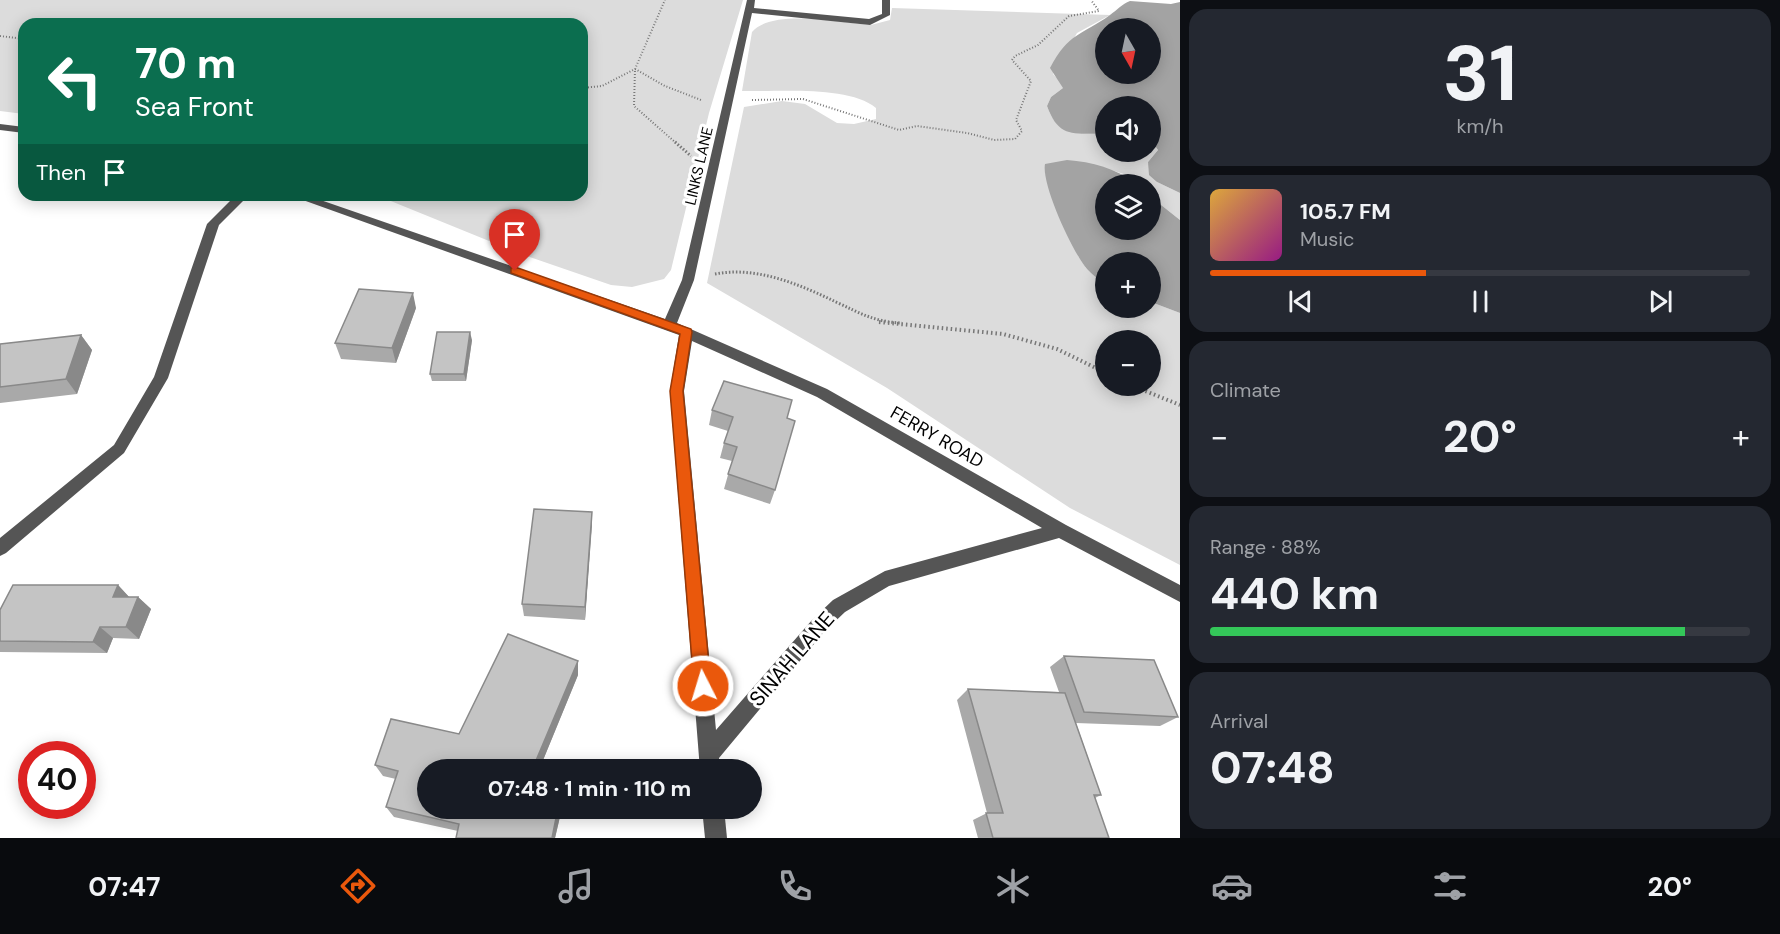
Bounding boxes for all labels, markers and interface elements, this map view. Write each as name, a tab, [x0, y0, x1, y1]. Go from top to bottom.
north arrow	[1095, 18, 1161, 84]
map controls	[1095, 18, 1161, 396]
text: 31	[1443, 23, 1517, 124]
text: 70 m	[135, 36, 236, 91]
icon: left	[36, 42, 114, 120]
text: Sea Front	[135, 89, 254, 124]
button: sound	[1095, 96, 1161, 162]
text: km/h	[1456, 113, 1504, 139]
street label: LINKS LANE	[680, 125, 718, 207]
icon: arrive	[98, 156, 131, 189]
text: Then	[36, 158, 86, 187]
button: layers	[1095, 174, 1161, 240]
text: 105.7 FM	[1300, 197, 1391, 226]
pin	[489, 209, 540, 271]
icon: arrive	[498, 218, 531, 251]
text: Music	[1300, 226, 1355, 252]
button: +	[1095, 252, 1161, 318]
icon: previous	[1284, 285, 1317, 318]
icon: pause	[1464, 285, 1497, 318]
icon: next	[1644, 285, 1677, 318]
button: −	[1095, 330, 1161, 396]
text: Climate	[1210, 377, 1281, 403]
street label: FERRY ROAD	[886, 401, 988, 473]
text: 20°	[1443, 407, 1517, 466]
text: −	[1210, 415, 1228, 458]
text: +	[1732, 415, 1750, 458]
text: Range · 88%	[1210, 534, 1321, 560]
text: 440 km	[1210, 564, 1379, 623]
street label: SINAH LANE	[743, 606, 841, 712]
position arrow	[671, 654, 735, 718]
text: Arrival	[1210, 708, 1268, 734]
text: 07:48	[1210, 738, 1335, 797]
speed limit sign: 40	[18, 741, 96, 819]
text: 07:48 · 1 min · 110 m	[488, 774, 691, 803]
icon: directions	[337, 865, 379, 907]
icon: music	[555, 865, 597, 907]
icon: phone	[774, 865, 816, 907]
icon: climate	[992, 865, 1034, 907]
icon: car	[1211, 865, 1253, 907]
icon: filters	[1429, 865, 1471, 907]
text: 07:47	[88, 869, 160, 904]
text: 20°	[1647, 869, 1692, 904]

